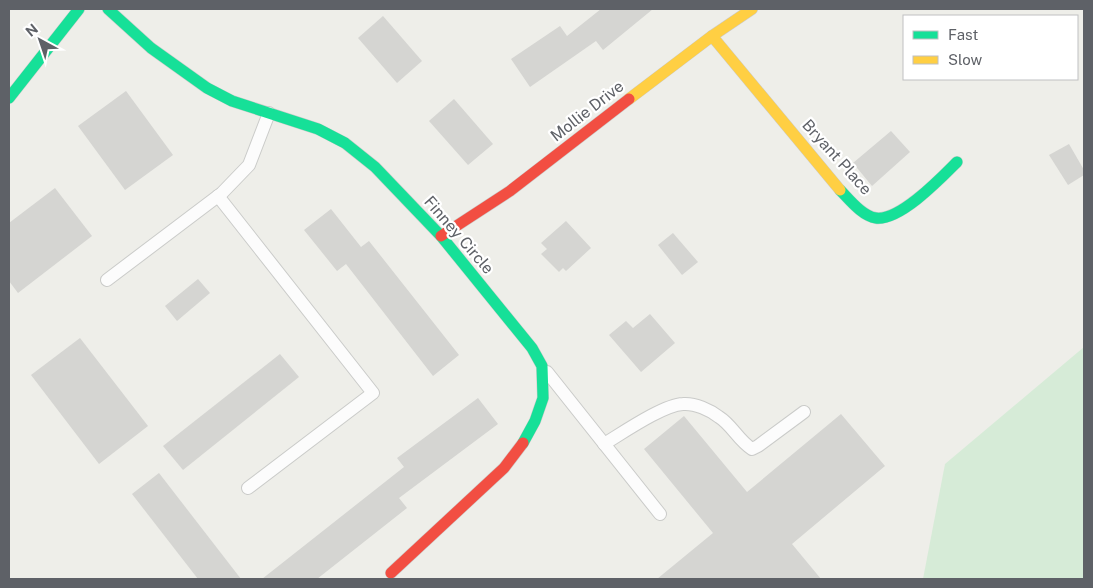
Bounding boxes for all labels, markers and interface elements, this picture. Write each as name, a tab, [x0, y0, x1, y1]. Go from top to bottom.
north arrow	[15, 15, 65, 65]
legend	[903, 15, 1078, 80]
text: N	[22, 20, 41, 40]
text: Fast	[948, 26, 978, 43]
text: Slow	[948, 51, 983, 68]
street label: Mollie Drive	[547, 77, 627, 145]
street label: Bryant Place	[798, 115, 876, 199]
street label: Finney Circle	[420, 192, 498, 278]

